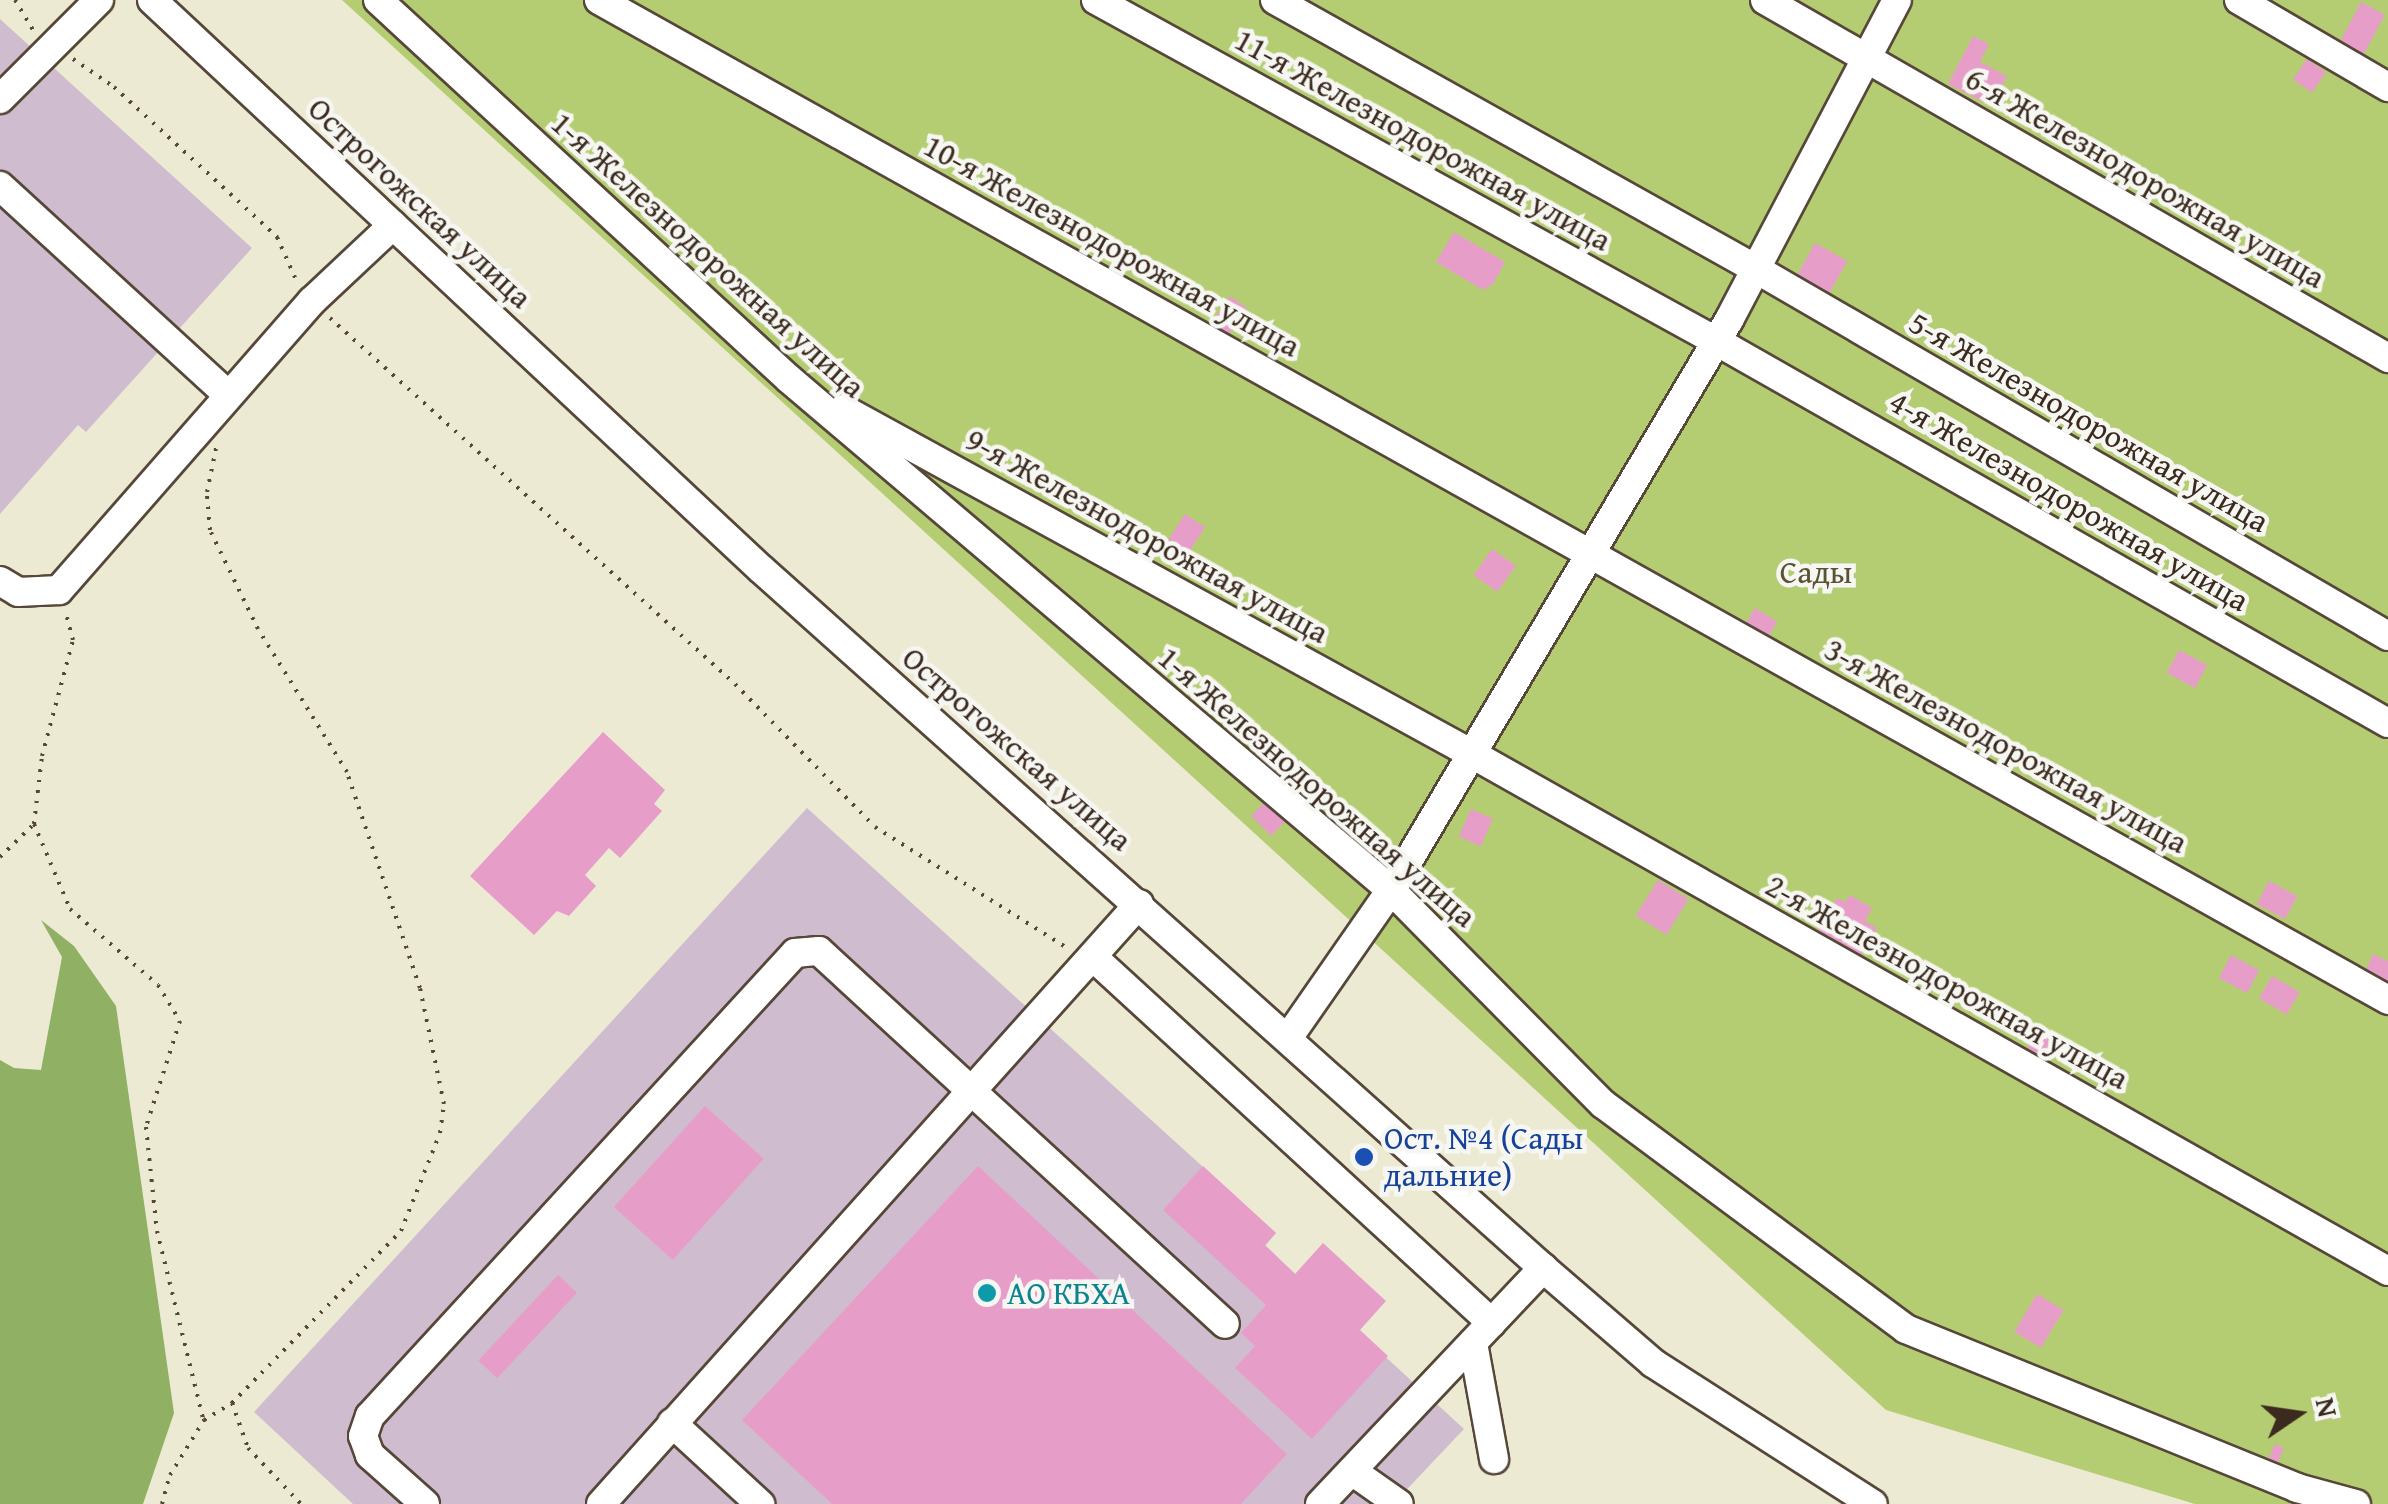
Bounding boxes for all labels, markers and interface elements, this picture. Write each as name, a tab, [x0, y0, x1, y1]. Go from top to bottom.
street label: 11-я Железнодорожная улица	[1228, 20, 1618, 260]
street label: 6-я Железнодорожная улица	[1958, 59, 2332, 297]
street label: Острогожская улица	[300, 89, 540, 317]
street label: 1-я Железнодорожная улица	[543, 104, 873, 406]
street label: 10-я Железнодорожная улица	[917, 126, 1307, 366]
street label: 5-я Железнодорожная улица	[1902, 303, 2276, 541]
street label: 4-я Железнодорожная улица	[1882, 382, 2256, 620]
street label: 9-я Железнодорожная улица	[959, 420, 1335, 652]
park label: Сады	[1780, 553, 1852, 591]
street label: 3-я Железнодорожная улица	[1818, 630, 2194, 862]
street label: 1-я Железнодорожная улица	[1150, 638, 1484, 936]
street label: Острогожская улица	[894, 639, 1140, 859]
street label: 2-я Железнодорожная улица	[1759, 866, 2135, 1098]
place label: Ост. №4 (Сады дальние)	[1384, 1120, 1583, 1195]
marker: Ост. №4 (Сады дальние)	[1353, 1146, 1375, 1168]
place label: АО КБХА	[1007, 1274, 1130, 1312]
marker: АО КБХА	[976, 1282, 998, 1304]
north arrow	[2248, 1364, 2348, 1464]
text: N	[2306, 1393, 2350, 1421]

